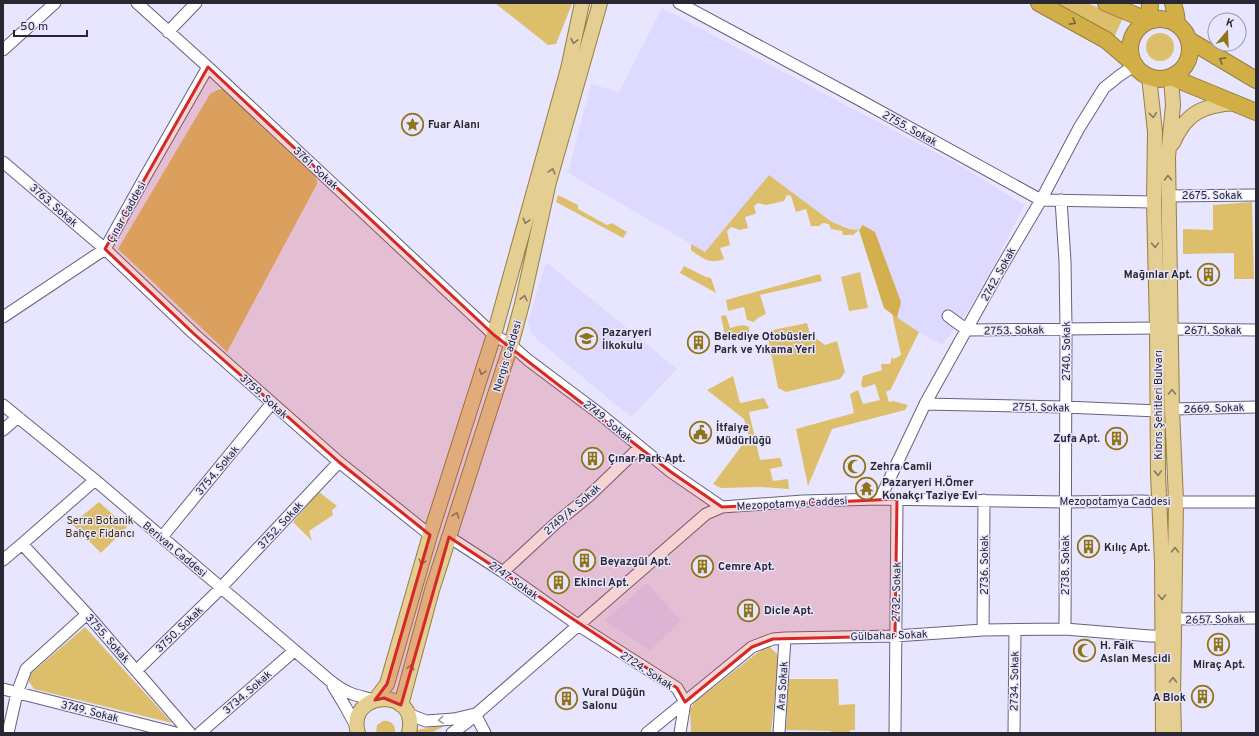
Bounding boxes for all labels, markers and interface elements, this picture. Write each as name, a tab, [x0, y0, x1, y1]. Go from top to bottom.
scale bar	[14, 12, 87, 38]
north arrow	[1207, 12, 1247, 52]
text: K	[1224, 16, 1236, 31]
one-way arrow	[1069, 17, 1076, 25]
text: 50 m	[20, 19, 48, 35]
one-way arrow	[571, 38, 579, 44]
one-way arrow	[1219, 58, 1226, 65]
street label: 2755. Sokak	[880, 108, 940, 150]
place icon: Fuar Alanı	[399, 111, 425, 137]
one-way arrow	[1148, 112, 1157, 118]
place label: Fuar Alanı	[428, 118, 480, 132]
street label: 3761. Sokak	[290, 144, 341, 193]
one-way arrow	[547, 168, 556, 175]
one-way arrow	[1164, 175, 1172, 181]
street label: Çınar Caddesi	[104, 179, 150, 246]
street label: 3763. Sokak	[26, 181, 81, 231]
street label: 2675. Sokak	[1182, 189, 1242, 203]
one-way arrow	[522, 217, 531, 224]
one-way arrow	[1151, 242, 1159, 248]
street label: 2742. Sokak	[978, 245, 1020, 304]
building icon: Mağınlar Apt.	[1195, 261, 1221, 287]
place label: Mağınlar Apt.	[1124, 268, 1192, 282]
one-way arrow	[519, 295, 527, 301]
street label: Nergis Caddesi	[490, 319, 525, 394]
street label: 2740. Sokak	[1060, 321, 1074, 381]
street label: 2753. Sokak	[984, 323, 1045, 339]
street label: 2671. Sokak	[1184, 324, 1242, 338]
school or university icon: Pazaryeri İlkokulu	[574, 325, 600, 351]
place label: Pazaryeri İlkokulu	[602, 326, 652, 353]
building icon: Belediye Otobüsleri Park ve Yıkama Yeri	[685, 329, 711, 355]
place label: Belediye Otobüsleri Park ve Yıkama Yeri	[714, 330, 815, 357]
street label: Kıbrıs Şehitleri Bulvarı	[1152, 350, 1166, 460]
one-way arrow	[478, 368, 487, 375]
street label: 3759. Sokak	[236, 371, 291, 422]
one-way arrow	[1168, 389, 1176, 395]
street label: 2749. Sokak	[580, 398, 635, 446]
street label: 2751. Sokak	[1012, 400, 1070, 416]
street label: 2669. Sokak	[1183, 401, 1245, 417]
public building icon: İtfaiye Müdürlüğü	[688, 420, 714, 446]
place label: İtfaiye Müdürlüğü	[716, 420, 771, 448]
building icon: Zufa Apt.	[1103, 425, 1129, 451]
place label: Zufa Apt.	[1053, 432, 1100, 446]
street label: 3754. Sokak	[193, 443, 243, 498]
building icon: Çınar Park Apt.	[579, 445, 605, 471]
place label: Çınar Park Apt.	[608, 452, 685, 466]
mosque icon: Zehra Camii	[842, 453, 868, 479]
place label: Zehra Camii	[870, 460, 932, 474]
one-way arrow	[1154, 470, 1163, 476]
temple icon: Pazaryeri H.Ömer Konakçı Taziye Evi	[854, 475, 880, 501]
place label: Pazaryeri H.Ömer Konakçı Taziye Evi	[882, 475, 977, 503]
street label: 2749/A. Sokak	[541, 481, 604, 538]
street label: Mezopotamya Caddesi	[736, 494, 848, 514]
street label: Mezopotamya Caddesi	[1059, 495, 1171, 509]
street label: 3752. Sokak	[255, 499, 307, 553]
one-way arrow	[451, 512, 459, 519]
park label: Serra Botanik Bahçe Fidancı	[65, 514, 135, 541]
street label: Berivan Caddesi	[139, 519, 209, 581]
building icon: Kılıç Apt.	[1075, 534, 1101, 560]
street label: 2736. Sokak	[978, 535, 992, 595]
street label: 2738. Sokak	[1059, 535, 1073, 595]
place label: Kılıç Apt.	[1104, 541, 1151, 555]
one-way arrow	[1171, 547, 1179, 553]
building icon: Beyazgül Apt.	[572, 548, 598, 574]
building icon: Cemre Apt.	[690, 553, 716, 579]
place label: Beyazgül Apt.	[600, 555, 671, 569]
one-way arrow	[418, 559, 427, 566]
street label: 2747. Sokak	[486, 559, 541, 603]
place label: Cemre Apt.	[718, 560, 775, 574]
street label: 2732. Sokak	[889, 562, 905, 622]
building icon: Ekinci Apt.	[546, 569, 572, 595]
place label: Ekinci Apt.	[574, 576, 629, 590]
one-way arrow	[1158, 594, 1166, 600]
building icon: Dicle Apt.	[736, 597, 762, 623]
street label: 3750. Sokak	[153, 603, 207, 656]
place label: Dicle Apt.	[764, 604, 814, 618]
street label: 3755. Sokak	[82, 611, 133, 666]
street label: 2657. Sokak	[1185, 612, 1245, 628]
street label: Gülbahar Sokak	[850, 628, 928, 644]
building icon: Miraç Apt.	[1206, 631, 1232, 657]
mosque icon: H. Faik Aslan Mescidi	[1071, 638, 1097, 664]
place label: H. Faik Aslan Mescidi	[1100, 639, 1171, 666]
street label: 2724. Sokak	[617, 649, 676, 693]
street label: 2734. Sokak	[1007, 651, 1023, 711]
place label: Miraç Apt.	[1193, 658, 1245, 672]
street label: Ara Sokak	[774, 661, 792, 711]
one-way arrow	[407, 664, 415, 670]
street label: 3734. Sokak	[220, 668, 275, 718]
one-way arrow	[1169, 677, 1177, 683]
building icon: A Blok	[1189, 684, 1215, 710]
building icon: Vural Düğün Salonu	[554, 685, 580, 711]
place label: Vural Düğün Salonu	[582, 686, 645, 713]
place label: A Blok	[1153, 691, 1186, 705]
street label: 3749. Sokak	[59, 698, 120, 726]
one-way arrow	[438, 715, 444, 724]

